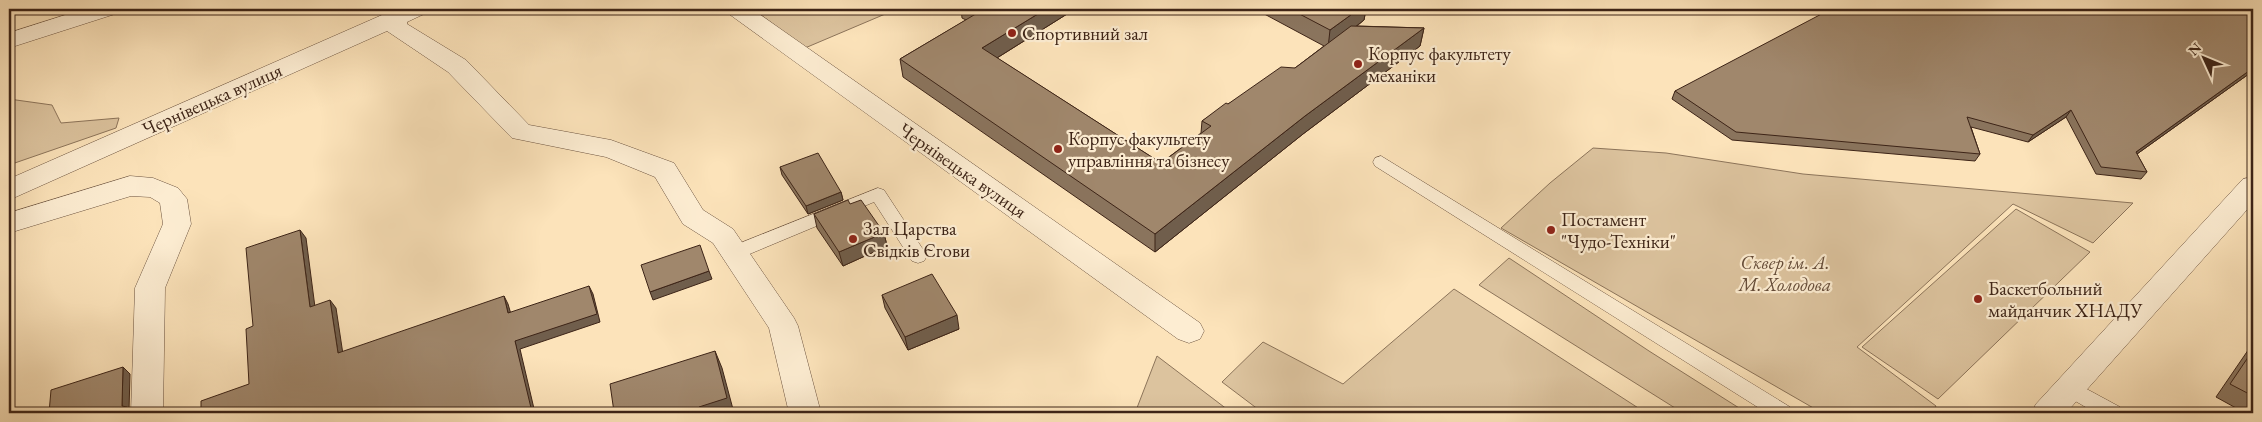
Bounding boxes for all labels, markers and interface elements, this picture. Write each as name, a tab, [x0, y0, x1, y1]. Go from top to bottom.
place label: Спортивний зал	[1022, 21, 1148, 46]
marker: Спортивний зал	[1006, 27, 1018, 39]
north arrow	[2180, 32, 2230, 82]
text: N	[2184, 38, 2206, 59]
place label: Корпус факультету механіки	[1368, 41, 1512, 88]
street label: Чернівецька вулиця	[138, 57, 287, 141]
marker: Корпус факультету механіки	[1352, 58, 1364, 70]
street label: Чернівецька вулиця	[894, 117, 1032, 224]
place label: Корпус факультету управління та бізнесу	[1068, 126, 1230, 173]
marker: Корпус факультету управління та бізнесу	[1052, 143, 1064, 155]
place label: Постамент "Чудо-Техніки"	[1561, 207, 1676, 254]
place label: Зал Царства Свідків Єгови	[863, 216, 970, 263]
marker: Постамент "Чудо-Техніки"	[1545, 224, 1557, 236]
marker: Зал Царства Свідків Єгови	[847, 233, 859, 245]
park label: Сквер ім. А. М. Холодова	[1738, 250, 1831, 297]
place label: Баскетбольний майданчик ХНАДУ	[1988, 276, 2143, 323]
marker: Баскетбольний майданчик ХНАДУ	[1972, 293, 1984, 305]

